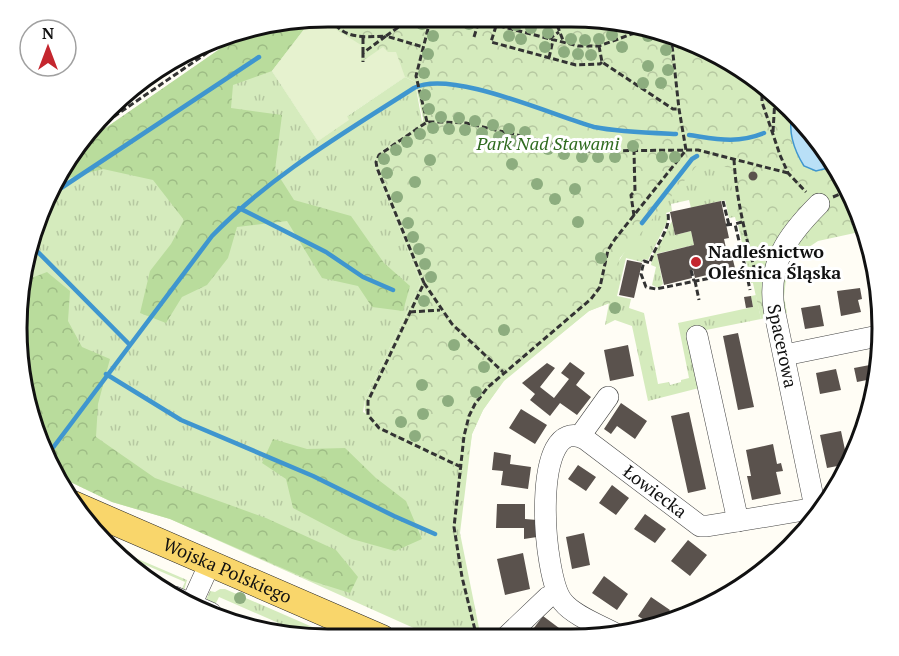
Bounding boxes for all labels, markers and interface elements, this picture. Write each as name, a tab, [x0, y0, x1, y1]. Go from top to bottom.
north arrow	[18, 18, 78, 78]
text: N	[42, 22, 54, 44]
park label: Park Nad Stawami	[475, 131, 620, 155]
place label: Nadleśnictwo Oleśnica Śląska	[708, 239, 841, 284]
marker: Nadleśnictwo Oleśnica Śląska	[689, 255, 703, 269]
street label: Spacerowa	[762, 302, 804, 390]
street label: Łowiecka	[619, 459, 692, 523]
street label: Wojska Polskiego	[159, 531, 296, 608]

